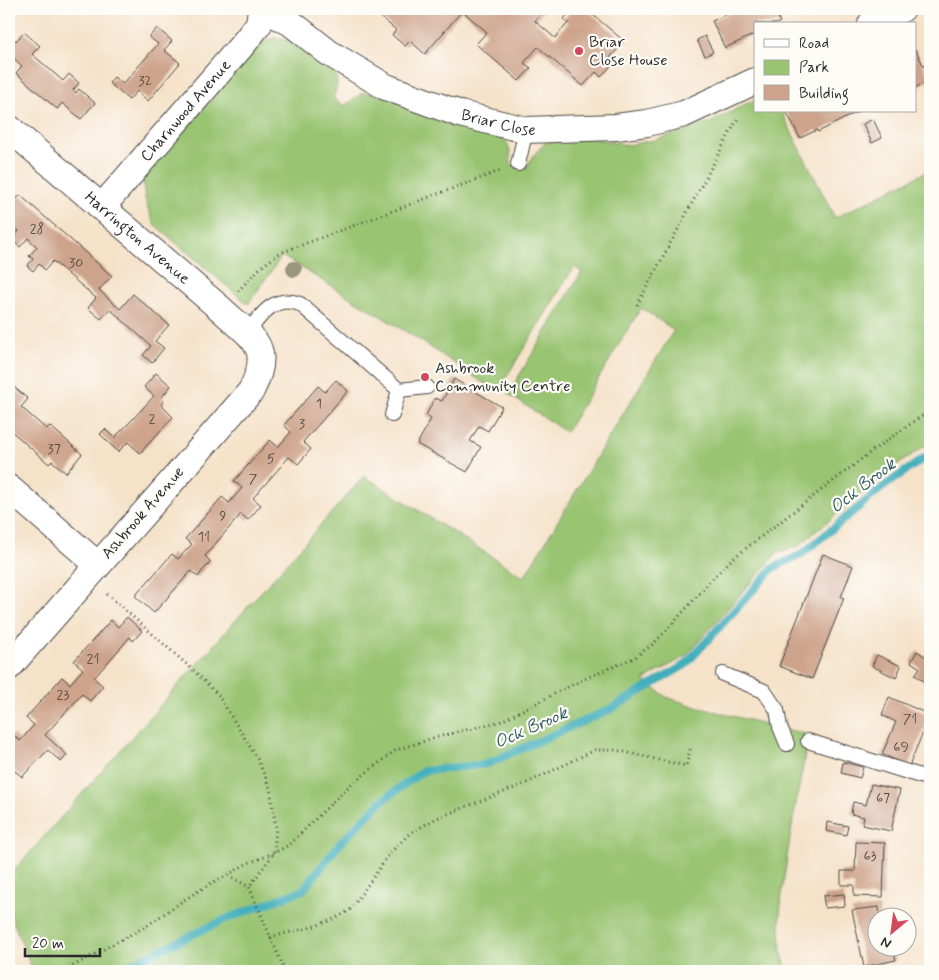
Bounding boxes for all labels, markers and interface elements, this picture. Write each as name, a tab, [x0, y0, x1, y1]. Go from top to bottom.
legend	[754, 22, 916, 112]
place label: Briar Close House	[589, 32, 667, 71]
text: Road	[799, 34, 829, 54]
marker: Briar Close House	[573, 45, 585, 57]
street label: Charnwood Avenue	[135, 55, 236, 166]
text: Park	[799, 58, 829, 78]
house number: 32	[138, 72, 152, 90]
text: Building	[799, 84, 849, 105]
street label: Briar Close	[459, 104, 536, 141]
street label: Harrington Avenue	[80, 187, 195, 289]
house number: 28	[30, 220, 44, 238]
house number: 30	[69, 254, 83, 272]
place label: Ashbrook Community Centre	[435, 358, 570, 397]
marker: Ashbrook Community Centre	[419, 371, 431, 383]
house number: 1	[316, 395, 322, 413]
house number: 2	[149, 410, 156, 428]
house number: 3	[299, 415, 305, 433]
house number: 37	[47, 440, 61, 458]
house number: 5	[267, 450, 275, 468]
water label: Ock Brook	[825, 452, 902, 519]
street label: Ashbrook Avenue	[97, 462, 189, 564]
house number: 7	[249, 470, 258, 488]
house number: 9	[220, 507, 227, 525]
house number: 11	[198, 528, 210, 546]
house number: 21	[87, 650, 99, 668]
house number: 23	[57, 686, 69, 704]
water label: Ock Brook	[491, 701, 572, 755]
house number: 71	[903, 710, 917, 728]
house number: 69	[893, 738, 909, 756]
house number: 67	[876, 789, 890, 807]
house number: 63	[863, 847, 877, 865]
north arrow	[866, 908, 916, 958]
scale bar	[25, 925, 100, 957]
text: N	[878, 932, 895, 953]
text: 20 m	[32, 934, 64, 954]

